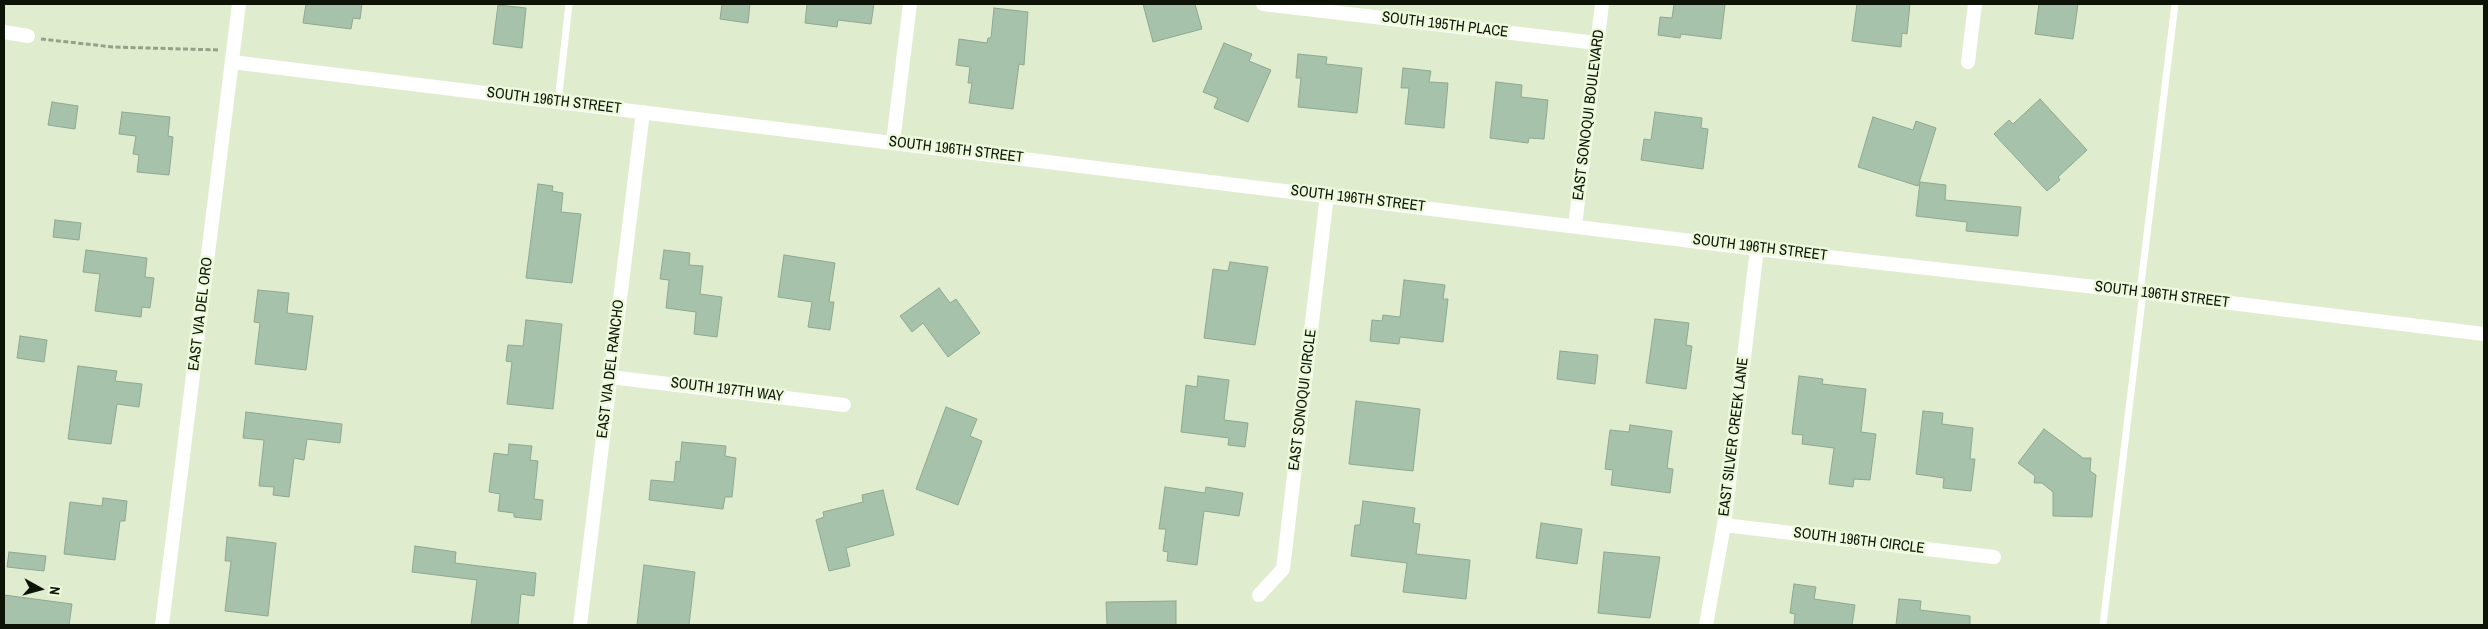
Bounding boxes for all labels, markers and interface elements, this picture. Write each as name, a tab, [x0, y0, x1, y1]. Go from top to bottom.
street label: SOUTH 195TH PLACE	[1381, 8, 1509, 42]
street label: EAST SONOQUI BOULEVARD	[1570, 29, 1608, 201]
street label: SOUTH 196TH STREET	[486, 84, 622, 118]
street label: SOUTH 196TH STREET	[888, 133, 1024, 167]
street label: SOUTH 196TH STREET	[1290, 182, 1426, 216]
street label: SOUTH 196TH STREET	[1692, 231, 1828, 265]
street label: EAST VIA DEL ORO	[185, 256, 217, 372]
street label: SOUTH 196TH STREET	[2094, 278, 2230, 312]
street label: EAST VIA DEL RANCHO	[594, 299, 628, 439]
street label: EAST SONOQUI CIRCLE	[1285, 328, 1321, 472]
street label: EAST SILVER CREEK LANE	[1715, 357, 1753, 517]
street label: SOUTH 197TH WAY	[670, 374, 784, 406]
street label: SOUTH 196TH CIRCLE	[1792, 524, 1926, 558]
north arrow	[15, 564, 65, 614]
text: N	[45, 586, 64, 596]

